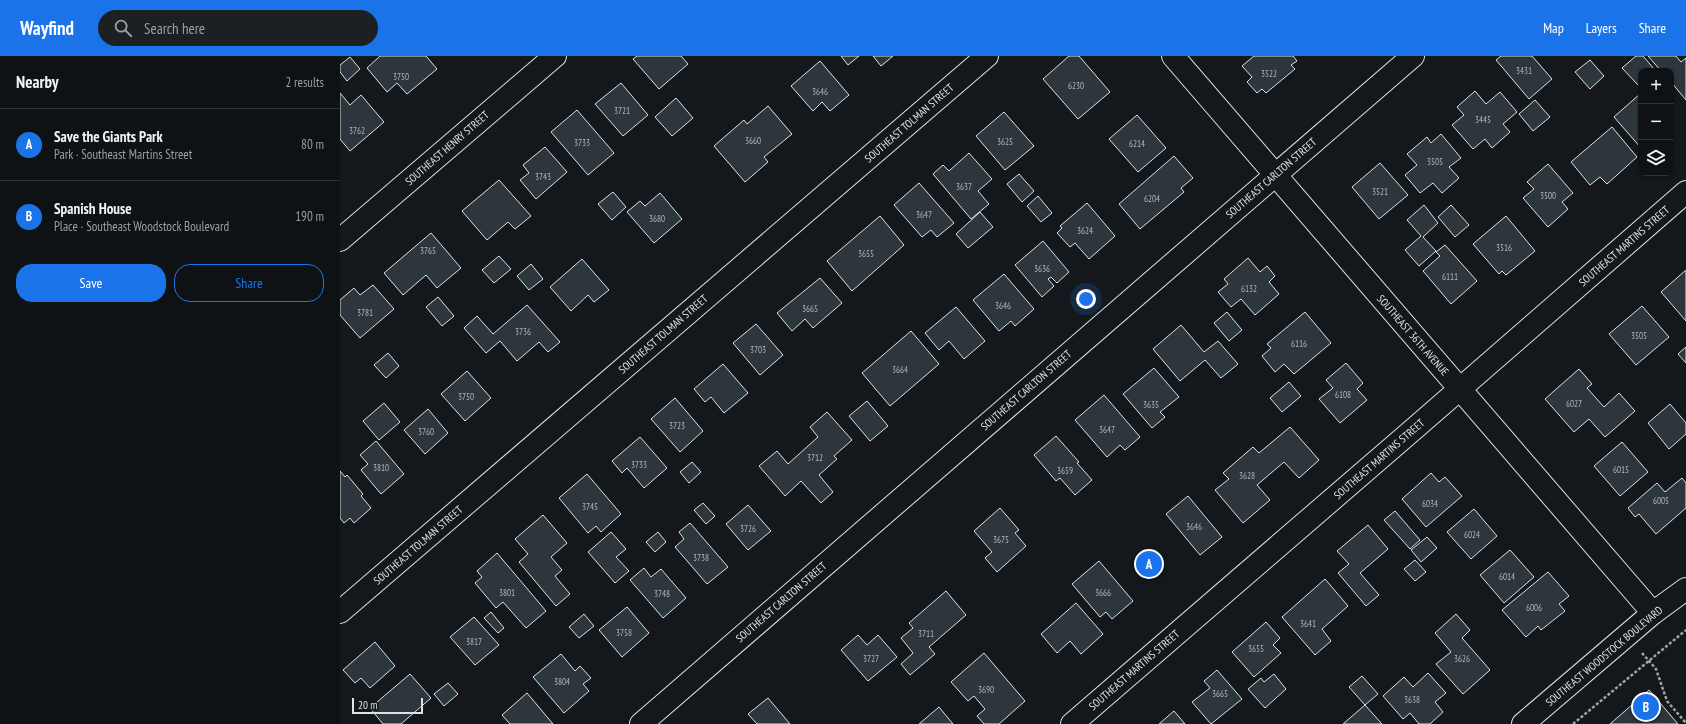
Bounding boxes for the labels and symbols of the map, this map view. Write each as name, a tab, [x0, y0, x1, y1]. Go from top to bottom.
house number: 3431	[1516, 65, 1532, 76]
house number: 3522	[1261, 68, 1277, 79]
house number: 3750	[393, 71, 409, 82]
street label: SOUTHEAST TOLMAN STREET	[862, 80, 956, 165]
house number: 6230	[1068, 80, 1084, 91]
house number: 3646	[812, 86, 828, 97]
house number: 3721	[614, 105, 630, 116]
street label: SOUTHEAST HENRY STREET	[402, 108, 492, 188]
house number: 3445	[1475, 114, 1491, 125]
house number: 3762	[349, 125, 365, 136]
house number: 3660	[745, 135, 761, 146]
street label: SOUTHEAST CARLTON STREET	[1223, 135, 1319, 221]
house number: 3625	[997, 136, 1013, 147]
house number: 3733	[574, 137, 590, 148]
house number: 6214	[1129, 138, 1145, 149]
house number: 3505	[1427, 156, 1443, 167]
house number: 3743	[535, 171, 551, 182]
house number: 3637	[956, 181, 972, 192]
house number: 3521	[1372, 186, 1388, 197]
house number: 3500	[1540, 190, 1556, 201]
house number: 6204	[1144, 193, 1160, 204]
street label: SOUTHEAST MARTINS STREET	[1576, 203, 1672, 289]
house number: 3647	[916, 209, 932, 220]
house number: 3680	[649, 213, 665, 224]
house number: 3624	[1077, 225, 1093, 236]
house number: 3516	[1496, 242, 1512, 253]
house number: 3765	[420, 245, 436, 256]
house number: 3655	[858, 248, 874, 259]
house number: 3636	[1034, 263, 1050, 274]
house number: 6111	[1442, 271, 1458, 282]
house number: 6132	[1241, 283, 1257, 294]
your location	[1076, 289, 1096, 309]
street label: SOUTHEAST TOLMAN STREET	[616, 291, 710, 376]
street label: SOUTHEAST 36TH AVENUE	[1374, 292, 1452, 378]
house number: 3646	[995, 300, 1011, 311]
house number: 3665	[802, 303, 818, 314]
house number: 3781	[357, 307, 373, 318]
house number: 3736	[515, 326, 531, 337]
house number: 3505	[1631, 330, 1647, 341]
house number: 6116	[1291, 338, 1307, 349]
house number: 3703	[750, 344, 766, 355]
street label: SOUTHEAST CARLTON STREET	[978, 347, 1074, 433]
house number: 3664	[892, 364, 908, 375]
house number: 6108	[1335, 389, 1351, 400]
house number: 3750	[458, 391, 474, 402]
house number: 6027	[1566, 398, 1582, 409]
house number: 3635	[1143, 399, 1159, 410]
street label: SOUTHEAST MARTINS STREET	[1331, 416, 1427, 502]
house number: 3723	[669, 420, 685, 431]
house number: 3647	[1099, 424, 1115, 435]
house number: 3760	[418, 426, 434, 437]
house number: 3712	[807, 452, 823, 463]
house number: 3733	[631, 459, 647, 470]
house number: 3810	[373, 462, 389, 473]
house number: 6015	[1613, 464, 1629, 475]
house number: 3659	[1057, 465, 1073, 476]
house number: 3628	[1239, 470, 1255, 481]
house number: 6005	[1653, 495, 1669, 506]
house number: 6034	[1422, 498, 1438, 509]
house number: 3745	[582, 501, 598, 512]
street label: SOUTHEAST TOLMAN STREET	[371, 502, 465, 587]
house number: 3646	[1186, 521, 1202, 532]
house number: 3726	[740, 523, 756, 534]
house number: 6024	[1464, 529, 1480, 540]
house number: 3675	[993, 534, 1009, 545]
pin: A	[1136, 549, 1162, 579]
house number: 3738	[693, 552, 709, 563]
street label: SOUTHEAST CARLTON STREET	[733, 559, 829, 645]
house number: 6014	[1499, 571, 1515, 582]
house number: 3801	[499, 587, 515, 598]
house number: 3666	[1095, 587, 1111, 598]
house number: 3748	[654, 588, 670, 599]
house number: 6006	[1526, 602, 1542, 613]
street label: SOUTHEAST WOODSTOCK BOULEVARD	[1543, 603, 1665, 709]
house number: 3641	[1300, 618, 1316, 629]
house number: 3758	[616, 627, 632, 638]
street label: SOUTHEAST MARTINS STREET	[1086, 627, 1182, 713]
house number: 3711	[918, 628, 934, 639]
house number: 3817	[466, 636, 482, 647]
house number: 3655	[1248, 643, 1264, 654]
house number: 3727	[863, 653, 879, 664]
house number: 3626	[1454, 653, 1470, 664]
house number: 3804	[554, 676, 570, 687]
house number: 3690	[978, 684, 994, 695]
house number: 3665	[1212, 688, 1228, 699]
pin: B	[1633, 692, 1659, 722]
house number: 3638	[1404, 694, 1420, 705]
scale bar	[352, 696, 423, 715]

